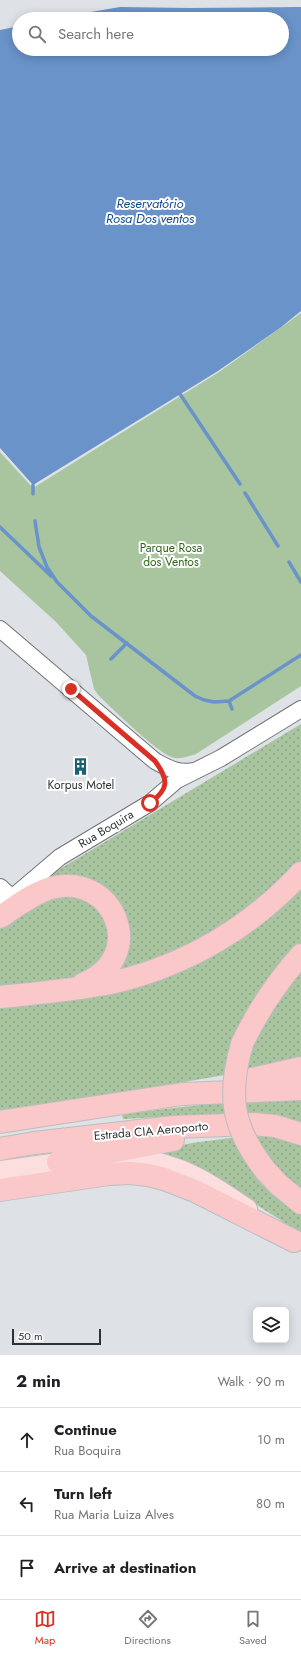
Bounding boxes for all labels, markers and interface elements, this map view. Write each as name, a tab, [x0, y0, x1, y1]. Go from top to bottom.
search box	[12, 12, 289, 56]
icon: search	[26, 23, 48, 45]
text: Search here	[58, 23, 134, 45]
water label: Reservatório Rosa Dos ventos	[106, 194, 195, 228]
park label: Parque Rosa dos Ventos	[140, 539, 203, 571]
route end	[62, 680, 80, 698]
building icon: Korpus Motel	[71, 756, 91, 776]
place label: Korpus Motel	[48, 776, 114, 794]
route start	[141, 794, 159, 812]
street label: Rua Boquira	[75, 805, 137, 853]
street label: Estrada CIA Aeroporto	[93, 1117, 209, 1145]
map controls	[253, 1307, 289, 1343]
button: layers	[253, 1307, 289, 1343]
scale bar	[12, 1327, 101, 1346]
text: 50 m	[18, 1328, 43, 1344]
text: 2 min	[16, 1369, 61, 1393]
text: Walk · 90 m	[217, 1372, 285, 1391]
text: Continue	[54, 1419, 117, 1441]
icon: ahead	[16, 1429, 38, 1451]
text: 10 m	[257, 1430, 285, 1449]
text: Rua Boquira	[54, 1441, 121, 1460]
text: Turn left	[54, 1483, 112, 1505]
icon: left	[16, 1493, 38, 1515]
text: 80 m	[256, 1494, 285, 1513]
text: Rua Maria Luiza Alves	[54, 1505, 174, 1524]
icon: arrive	[16, 1557, 38, 1579]
text: Arrive at destination	[54, 1557, 196, 1579]
tab: Map	[34, 1608, 56, 1648]
tab: Directions	[124, 1608, 171, 1648]
tab: Saved	[239, 1608, 267, 1648]

